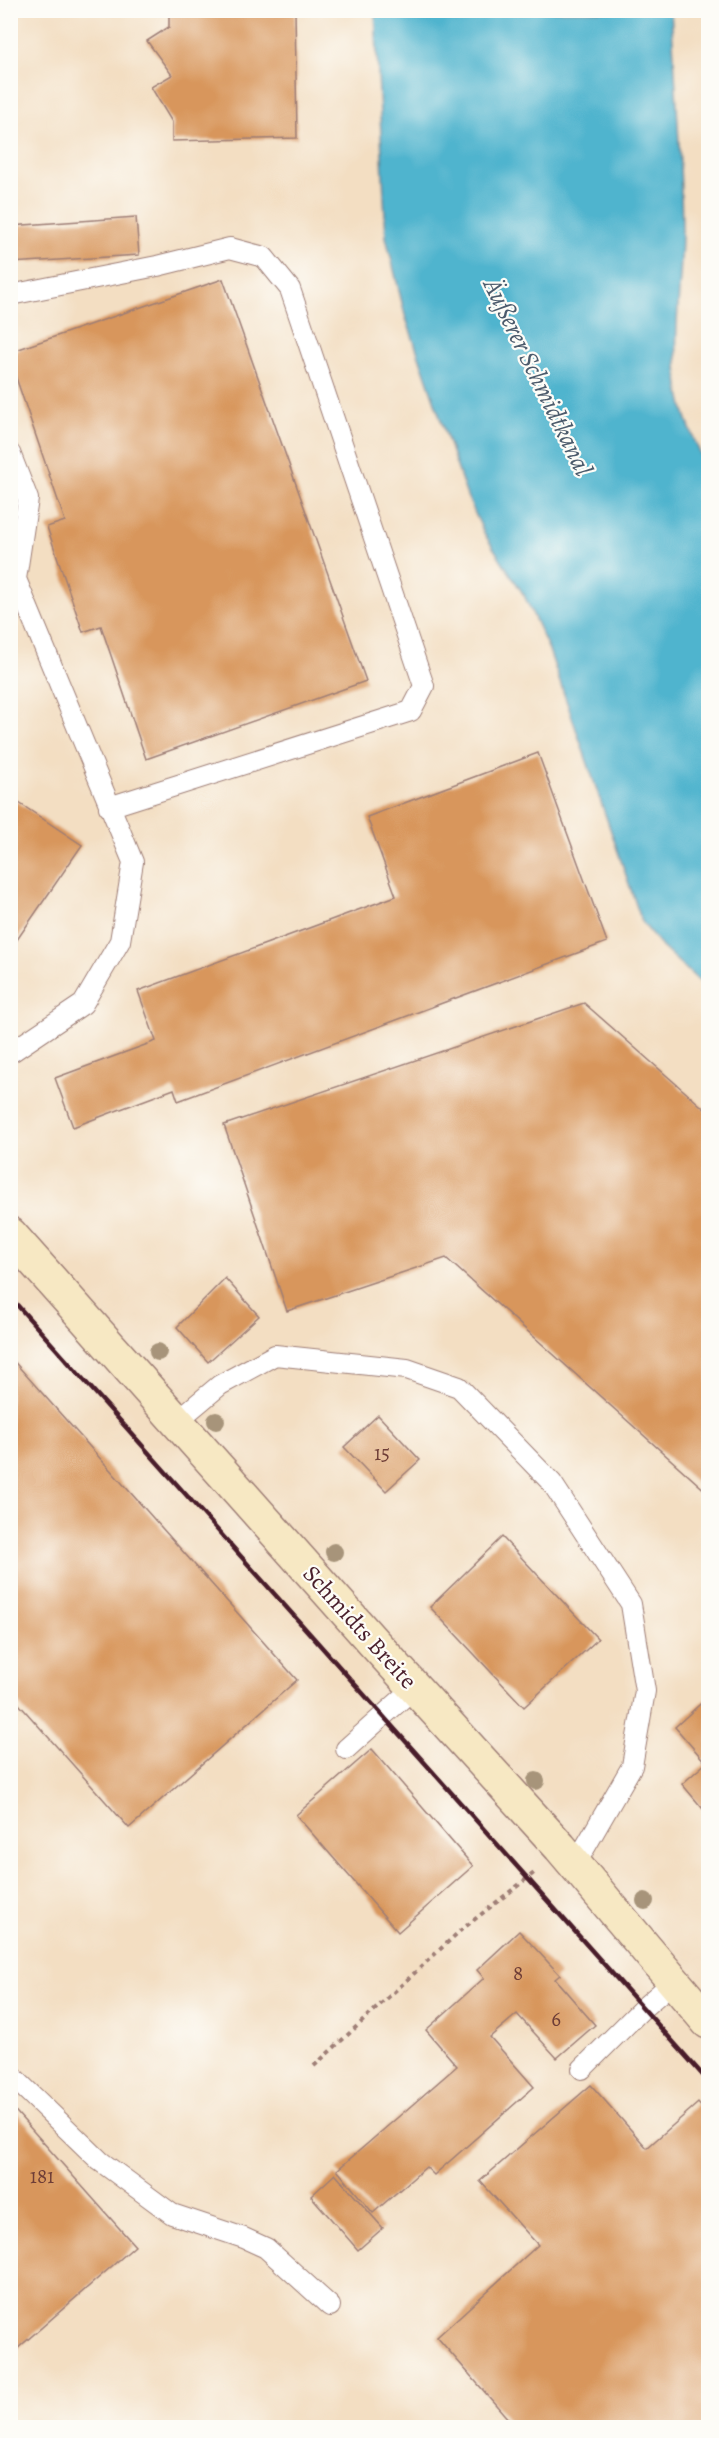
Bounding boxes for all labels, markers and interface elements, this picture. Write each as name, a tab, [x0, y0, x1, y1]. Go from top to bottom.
water label: Äußerer Schmidtkanal	[474, 270, 601, 482]
house number: 15	[374, 1439, 390, 1467]
street label: Schmidts Breite	[296, 1558, 424, 1696]
house number: 8	[513, 1959, 523, 1987]
house number: 6	[551, 2005, 561, 2033]
house number: 181	[30, 2162, 54, 2190]

